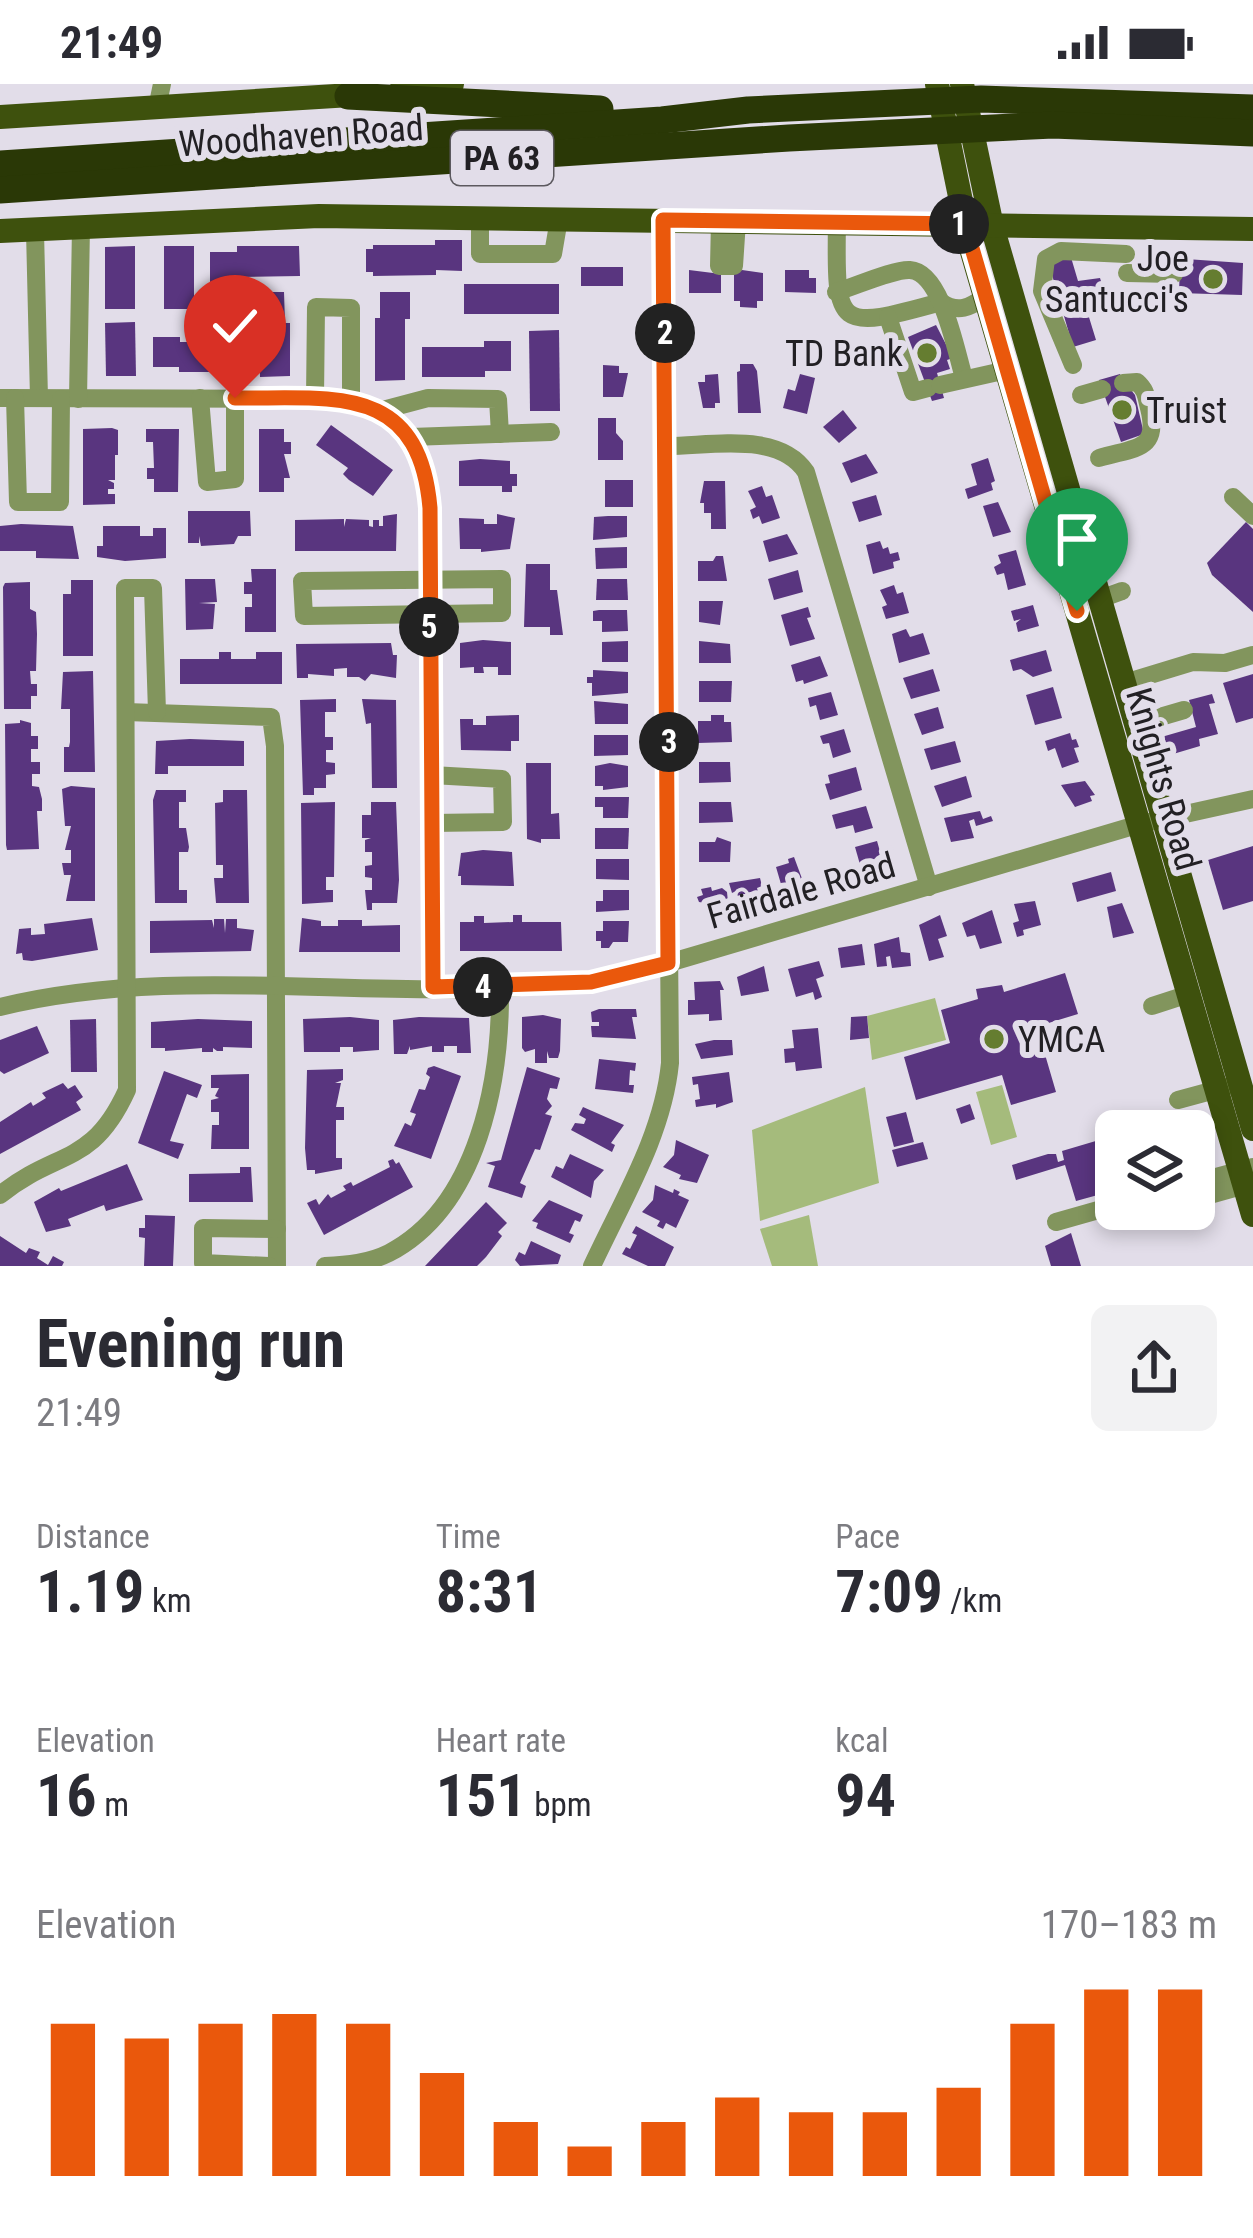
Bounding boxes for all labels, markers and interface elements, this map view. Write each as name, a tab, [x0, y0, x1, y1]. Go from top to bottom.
text: 21:49	[60, 16, 163, 69]
street label: Woodhaven Road	[177, 106, 425, 166]
road number: PA 63	[451, 131, 553, 185]
pin: 1	[929, 194, 989, 254]
text: 1	[951, 204, 967, 243]
place label: Joe Santucci's	[1045, 238, 1189, 321]
marker: Joe Santucci's	[1200, 266, 1226, 292]
pin	[184, 275, 286, 398]
icon: check	[202, 293, 268, 359]
pin: 2	[635, 303, 695, 363]
text: 2	[657, 313, 673, 352]
place label: TD Bank	[785, 333, 903, 375]
marker: TD Bank	[914, 340, 940, 366]
place label: Truist	[1146, 390, 1227, 432]
marker: Truist	[1109, 397, 1135, 423]
pin	[1026, 488, 1128, 611]
icon: arrive	[1044, 506, 1110, 572]
pin: 5	[399, 597, 459, 657]
text: 5	[421, 607, 437, 646]
street label: Knights Road	[1117, 683, 1209, 875]
pin: 3	[639, 712, 699, 772]
text: 3	[661, 722, 677, 761]
street label: Fairdale Road	[702, 844, 900, 938]
pin: 4	[453, 957, 513, 1017]
text: 4	[475, 967, 491, 1006]
place label: YMCA	[1018, 1019, 1105, 1061]
marker: YMCA	[981, 1026, 1007, 1052]
map controls	[1095, 1110, 1215, 1230]
button: layers	[1095, 1110, 1215, 1230]
button: share	[1091, 1305, 1217, 1431]
text: Evening run	[36, 1306, 345, 1383]
text: 21:49	[36, 1390, 122, 1436]
text: Distance	[36, 1517, 150, 1556]
text: Time	[436, 1517, 501, 1556]
text: Pace	[835, 1517, 900, 1556]
text: 1.19	[36, 1556, 144, 1627]
text: 8:31	[436, 1556, 543, 1627]
text: 7:09	[835, 1556, 943, 1627]
text: km	[144, 1581, 192, 1620]
text: /km	[943, 1581, 1002, 1620]
text: Elevation	[36, 1721, 155, 1760]
text: Heart rate	[436, 1721, 566, 1760]
text: kcal	[835, 1721, 889, 1760]
text: 16	[36, 1760, 97, 1831]
text: 151	[436, 1760, 527, 1831]
text: 94	[835, 1760, 896, 1831]
text: m	[97, 1785, 129, 1824]
text: bpm	[527, 1785, 592, 1824]
text: Elevation	[36, 1902, 176, 1948]
text: 170–183 m	[1041, 1902, 1217, 1948]

